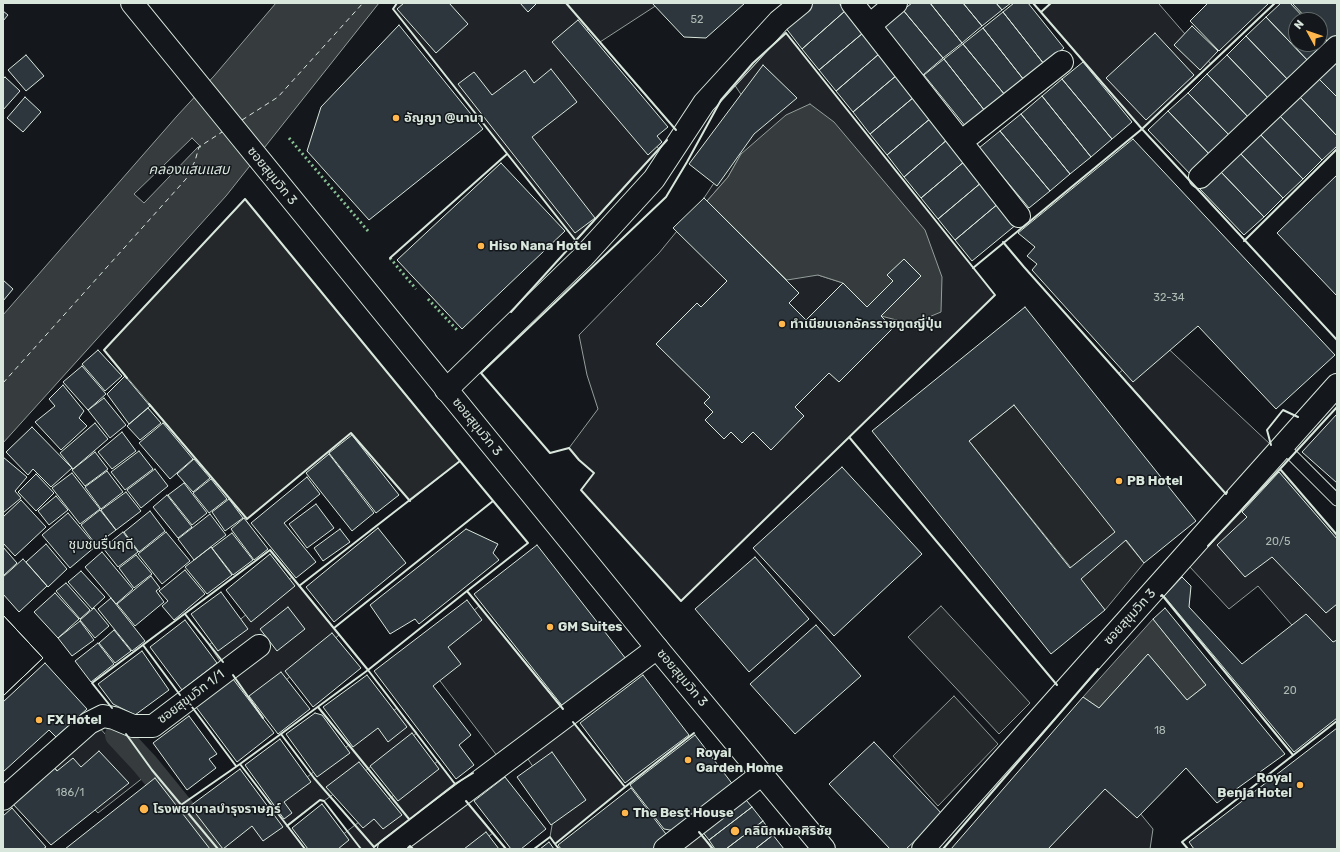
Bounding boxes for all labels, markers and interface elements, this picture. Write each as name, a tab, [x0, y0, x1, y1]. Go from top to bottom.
north arrow	[1288, 12, 1328, 52]
house number: 52	[691, 13, 703, 27]
text: N	[1292, 17, 1307, 32]
place label: อัญญา @นานา	[404, 110, 484, 126]
marker: อัญญา @นานา	[391, 113, 401, 123]
street label: ซอยสุขุมวิท 3	[244, 144, 300, 208]
water label: คลองแสนแสบ	[149, 162, 229, 178]
place label: Hiso Nana Hotel	[489, 238, 591, 254]
marker: Hiso Nana Hotel	[476, 241, 486, 251]
house number: 32-34	[1153, 291, 1185, 305]
place label: ทำเนียบเอกอัครราชทูตญี่ปุ่น	[790, 316, 942, 332]
marker: ทำเนียบเอกอัครราชทูตญี่ปุ่น	[777, 319, 787, 329]
street label: ซอยสุขุมวิท 3	[449, 395, 505, 459]
place label: PB Hotel	[1127, 473, 1183, 489]
marker: PB Hotel	[1114, 476, 1124, 486]
house number: 20/5	[1265, 535, 1291, 549]
district label: ชุมชนรื่นฤดี	[68, 537, 134, 553]
street label: ซอยสุขุมวิท 3	[1101, 586, 1159, 648]
place label: GM Suites	[558, 619, 623, 635]
marker: GM Suites	[545, 622, 555, 632]
street label: ซอยสุขุมวิท 3	[653, 646, 711, 710]
street label: ซอยสุขุมวิท 1/1	[154, 667, 228, 727]
house number: 20	[1283, 684, 1297, 698]
place label: FX Hotel	[47, 712, 102, 728]
marker: FX Hotel	[34, 715, 44, 725]
house number: 18	[1154, 724, 1166, 738]
place label: Royal Garden Home	[696, 745, 783, 776]
marker: Royal Garden Home	[683, 755, 693, 765]
place label: Royal Benja Hotel	[1217, 770, 1292, 801]
marker: Royal Benja Hotel	[1295, 780, 1305, 790]
house number: 186/1	[56, 786, 84, 800]
place label: โรงพยาบาลบำรุงราษฎร์	[153, 801, 281, 817]
marker: โรงพยาบาลบำรุงราษฎร์	[138, 803, 150, 815]
place label: The Best House	[633, 805, 734, 821]
marker: The Best House	[620, 808, 630, 818]
place label: คลินิกหมอศิริชัย	[744, 823, 832, 839]
marker: คลินิกหมอศิริชัย	[729, 825, 741, 837]

